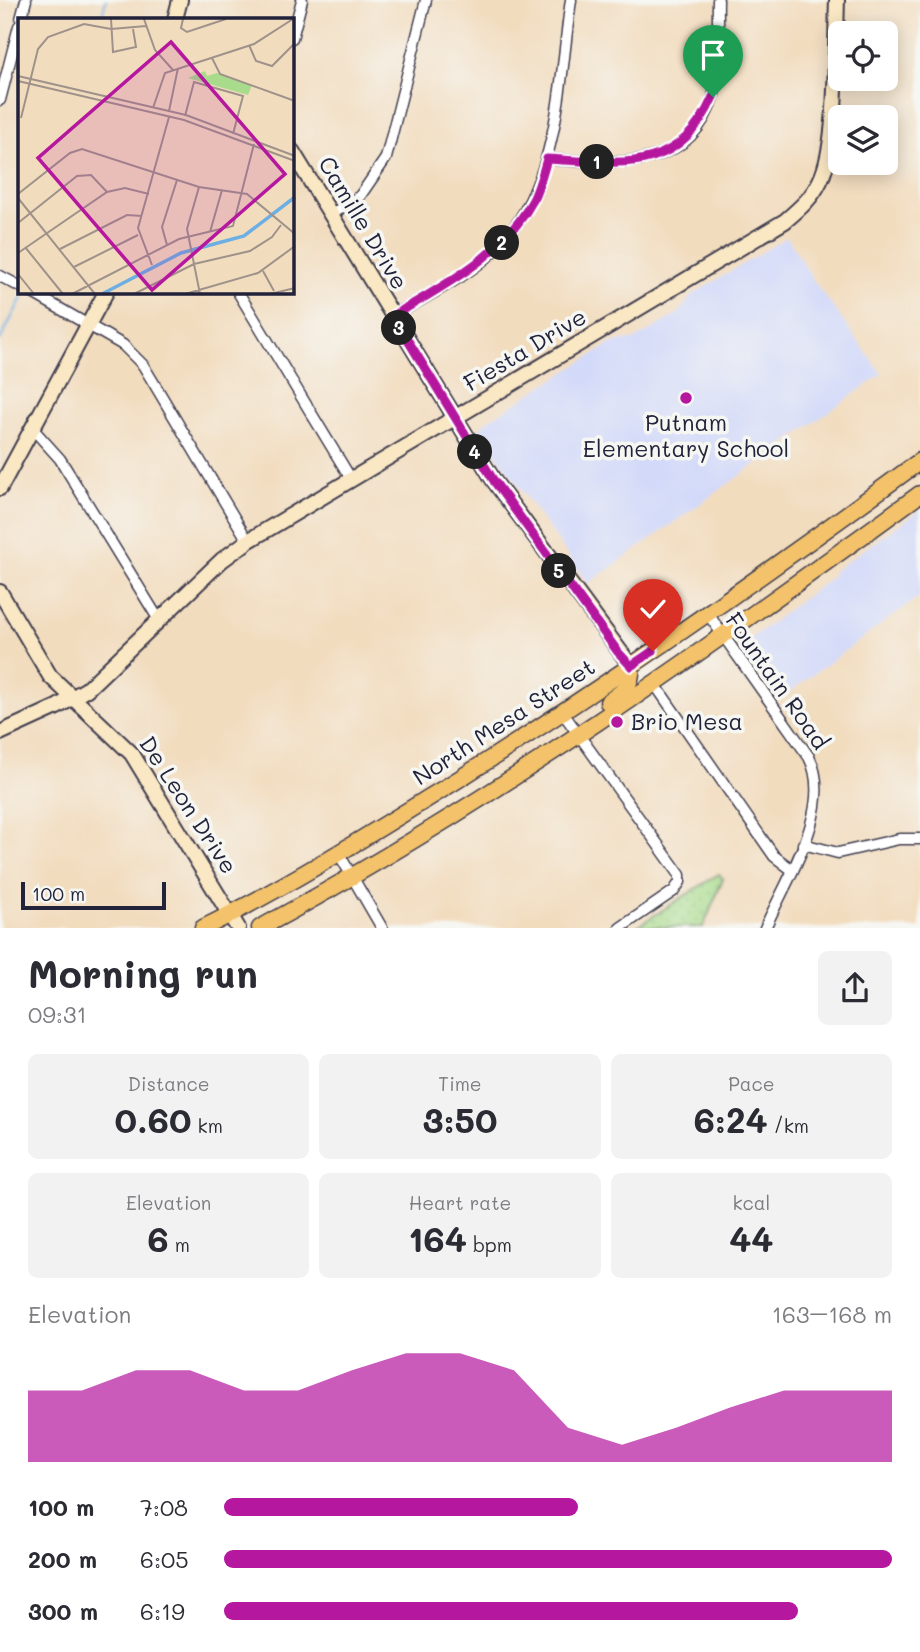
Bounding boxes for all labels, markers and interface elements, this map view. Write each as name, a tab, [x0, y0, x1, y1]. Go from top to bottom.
inset map	[18, 18, 294, 294]
map controls	[828, 21, 898, 175]
button: locate	[828, 21, 898, 91]
pin	[683, 25, 743, 97]
icon: arrive	[694, 36, 732, 74]
button: layers	[828, 105, 898, 175]
pin: 1	[580, 144, 614, 180]
text: 1	[592, 149, 601, 174]
street label: Camille Drive	[312, 150, 415, 295]
pin: 2	[484, 226, 520, 260]
text: 2	[496, 230, 507, 255]
street label: Fiesta Drive	[458, 301, 591, 398]
pin: 3	[382, 310, 416, 346]
text: 3	[393, 315, 404, 340]
marker: Putnam Elementary School	[678, 390, 694, 406]
place label: Putnam Elementary School	[583, 407, 789, 463]
pin: 4	[458, 434, 492, 470]
text: 4	[468, 439, 481, 464]
pin: 5	[542, 554, 576, 588]
text: 5	[553, 558, 564, 583]
pin	[623, 579, 683, 651]
icon: check	[634, 590, 672, 628]
street label: Fountain Road	[719, 606, 836, 755]
street label: North Mesa Street	[407, 651, 600, 791]
place label: Brio Mesa	[631, 706, 743, 736]
marker: Brio Mesa	[609, 714, 625, 730]
street label: De Leon Drive	[133, 730, 245, 879]
scale bar	[21, 878, 166, 910]
text: 100 m	[32, 881, 85, 906]
text: Morning run	[28, 948, 258, 998]
button: share	[818, 951, 892, 1025]
text: 09:31	[28, 999, 87, 1029]
text: Distance	[128, 1071, 210, 1096]
text: Time	[438, 1071, 482, 1096]
text: Pace	[728, 1071, 775, 1096]
text: 0.60	[115, 1096, 191, 1142]
text: 3:50	[422, 1096, 498, 1142]
text: 6:24	[694, 1096, 768, 1142]
text: km	[191, 1113, 223, 1138]
text: /km	[768, 1113, 809, 1138]
text: Elevation	[126, 1190, 211, 1215]
text: Heart rate	[409, 1190, 511, 1215]
text: kcal	[732, 1190, 770, 1215]
text: 6	[147, 1215, 169, 1261]
text: 164	[408, 1215, 467, 1261]
text: 44	[729, 1215, 774, 1261]
text: m	[169, 1232, 190, 1257]
text: bpm	[467, 1232, 512, 1257]
text: Elevation	[28, 1299, 131, 1329]
text: 163–168 m	[772, 1299, 892, 1329]
text: 100 m	[28, 1492, 94, 1522]
text: 7:08	[140, 1492, 188, 1522]
text: 200 m	[28, 1544, 97, 1574]
text: 6:05	[140, 1544, 189, 1574]
text: 300 m	[28, 1596, 98, 1626]
text: 6:19	[140, 1596, 185, 1626]

